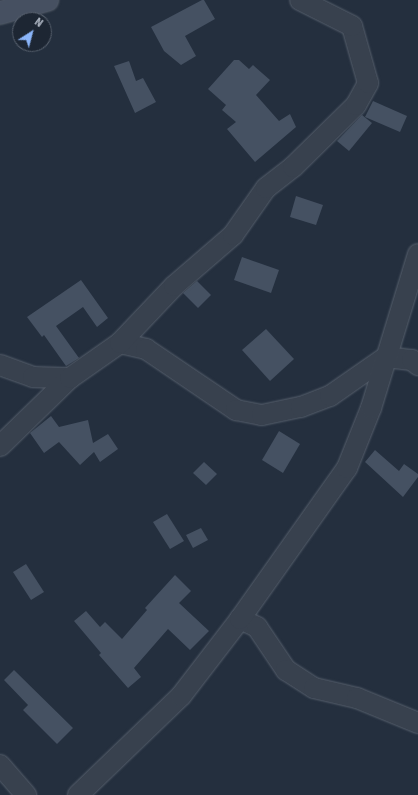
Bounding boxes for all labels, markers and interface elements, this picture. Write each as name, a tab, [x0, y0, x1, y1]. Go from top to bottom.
north arrow	[12, 12, 52, 52]
text: N	[31, 14, 46, 31]

